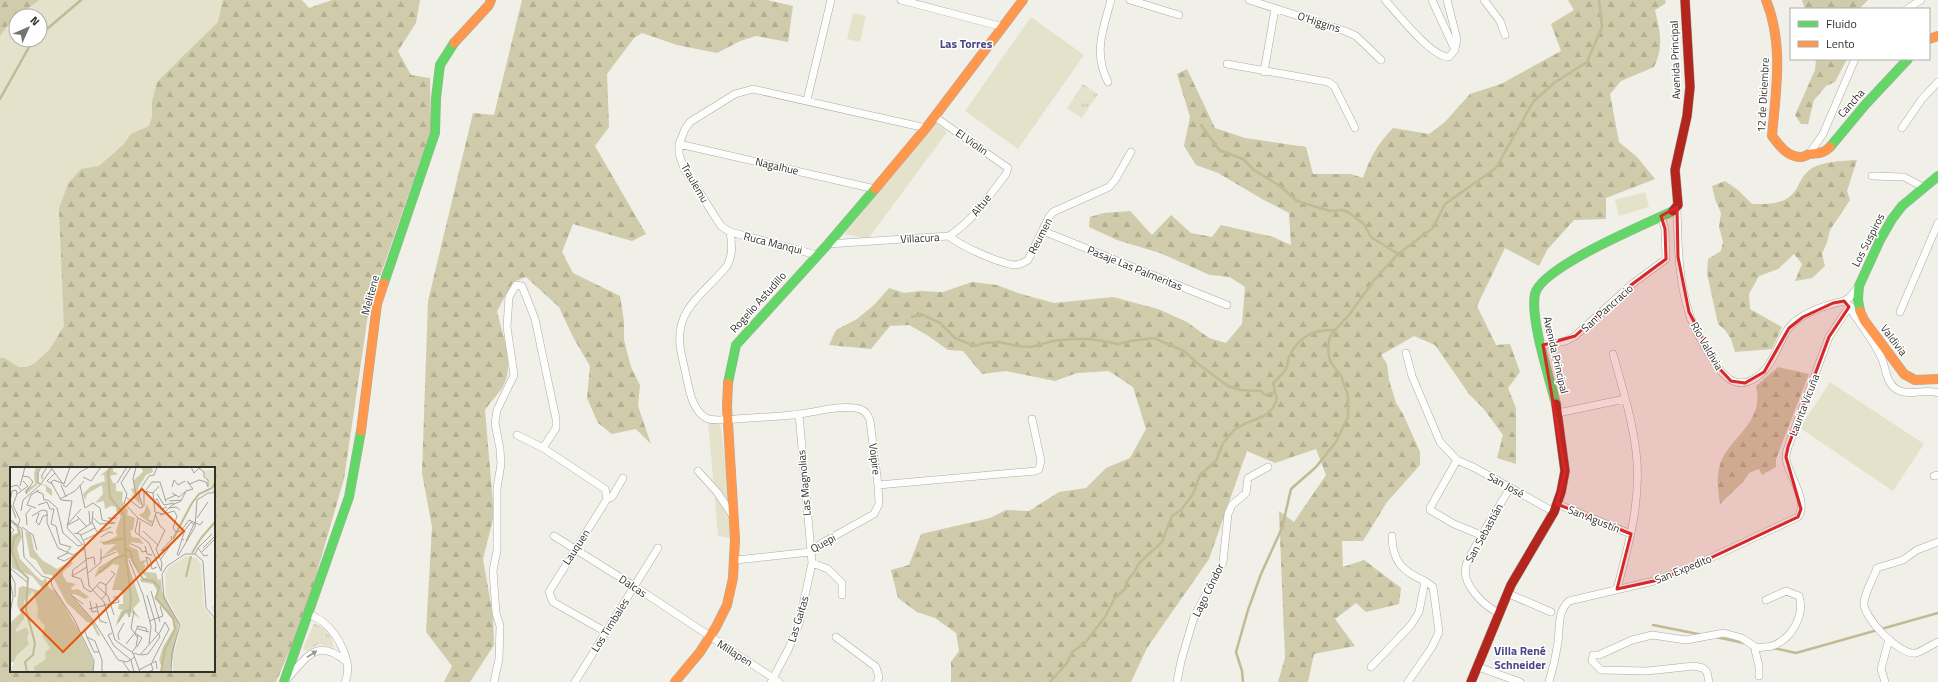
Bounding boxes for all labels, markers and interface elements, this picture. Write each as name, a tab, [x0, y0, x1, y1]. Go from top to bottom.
north arrow	[8, 8, 48, 48]
street label: O'Higgins	[1296, 8, 1342, 36]
legend	[1790, 8, 1930, 60]
text: N	[27, 13, 43, 29]
text: Fluido	[1826, 14, 1857, 33]
street label: Avenida Principal	[1666, 20, 1684, 100]
district label: Las Torres	[940, 34, 993, 53]
text: Lento	[1826, 34, 1855, 53]
street label: 12 de Diciembre	[1753, 57, 1773, 133]
street label: Cancha	[1834, 85, 1869, 121]
street label: El Violin	[952, 125, 992, 159]
street label: Nagalhue	[754, 153, 801, 179]
street label: Traulemu	[677, 160, 713, 206]
street label: Altue	[967, 190, 995, 219]
street label: Los Suspiros	[1848, 210, 1888, 270]
street label: Reumen	[1024, 215, 1056, 257]
street label: Ruca Manqui	[742, 228, 804, 258]
street label: Villacura	[900, 229, 941, 247]
street label: Pasaje Las Palmeritas	[1085, 242, 1185, 294]
street label: Rogelio Astudillo	[726, 268, 790, 336]
street label: Melitene	[357, 273, 383, 317]
street label: San Pancracio	[1578, 280, 1637, 336]
street label: Avenida Principal	[1539, 315, 1573, 395]
street label: Río Valdivia	[1687, 319, 1727, 373]
street label: Valdivia	[1877, 321, 1911, 359]
street label: Laurita Vicuña	[1785, 371, 1823, 438]
street label: Voipire	[865, 442, 885, 476]
street label: Las Magnolias	[793, 449, 815, 517]
inset map	[10, 467, 215, 672]
street label: San José	[1485, 468, 1527, 502]
street label: San Sebastián	[1461, 500, 1507, 565]
street label: San Agustín	[1565, 501, 1623, 537]
street label: Lauquen	[558, 526, 594, 568]
street label: Quepi	[807, 529, 839, 557]
street label: San Expedito	[1652, 550, 1714, 588]
street label: Lago Cóndor	[1188, 560, 1228, 619]
street label: Dalcas	[616, 571, 650, 601]
street label: Las Gaitas	[783, 594, 813, 644]
street label: Los Timbales	[587, 595, 633, 655]
street label: Millapen	[714, 636, 756, 670]
district label: Villa René Schneider	[1494, 641, 1546, 674]
one-way arrow	[307, 650, 317, 658]

